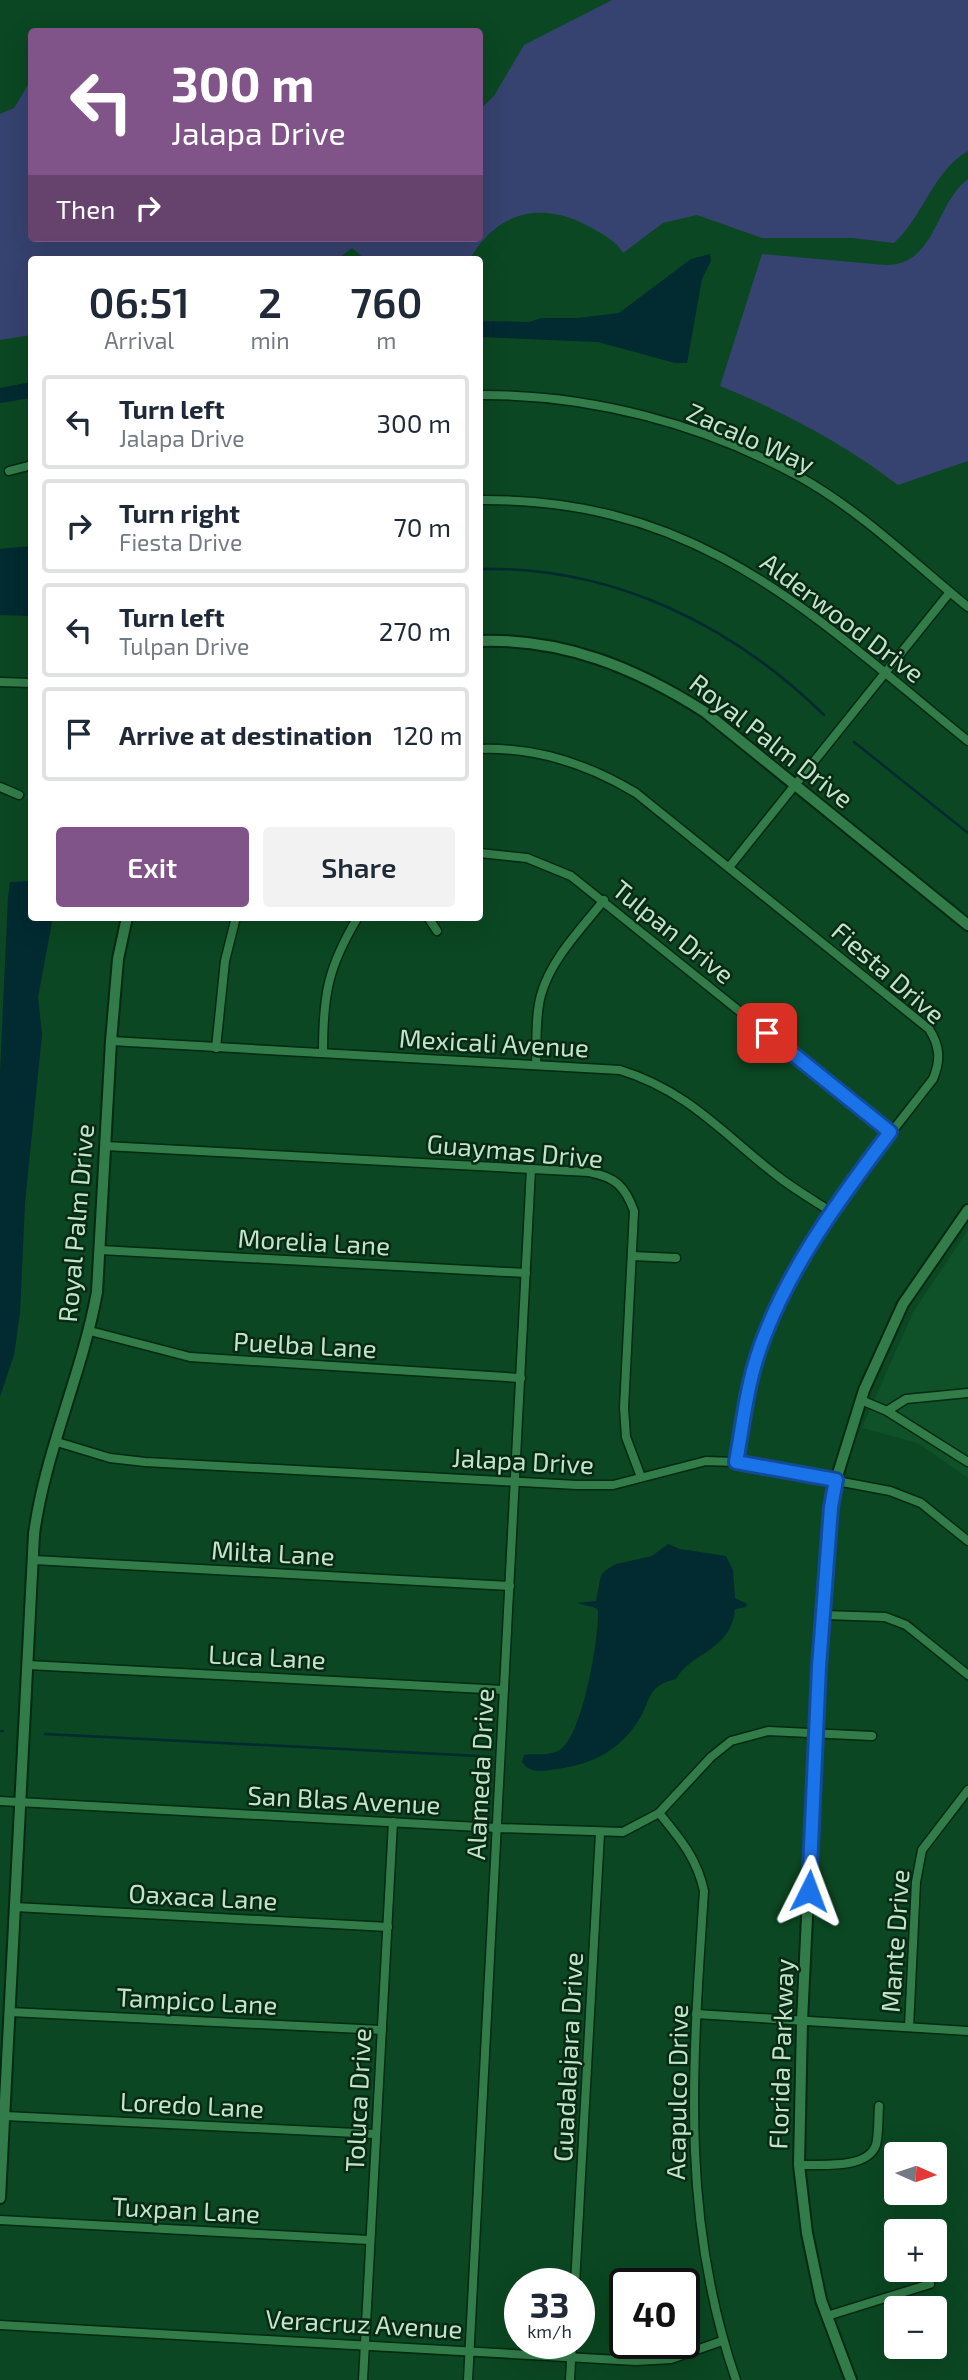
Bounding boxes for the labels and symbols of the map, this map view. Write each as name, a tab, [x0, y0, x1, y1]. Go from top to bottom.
street label: Zacalo Way	[682, 395, 820, 479]
street label: Alderwood Drive	[755, 545, 931, 689]
street label: Royal Palm Drive	[684, 667, 860, 813]
street label: Tulpan Drive	[607, 873, 741, 989]
street label: Fiesta Drive	[826, 915, 952, 1029]
pin	[737, 1003, 797, 1063]
street label: Mexicali Avenue	[398, 1022, 590, 1062]
street label: Royal Palm Drive	[51, 1123, 99, 1323]
street label: Guaymas Drive	[426, 1127, 604, 1173]
street label: Morelia Lane	[237, 1222, 391, 1260]
street label: Puelba Lane	[233, 1325, 377, 1363]
street label: Jalapa Drive	[451, 1441, 595, 1479]
street label: Milta Lane	[211, 1533, 335, 1571]
street label: Luca Lane	[207, 1637, 327, 1675]
street label: Alameda Drive	[459, 1688, 499, 1860]
street label: San Blas Avenue	[247, 1778, 441, 1820]
position arrow	[772, 1854, 846, 1928]
street label: Mante Drive	[874, 1868, 914, 2014]
street label: Oaxaca Lane	[128, 1877, 278, 1915]
street label: Guadalajara Drive	[546, 1952, 588, 2162]
street label: Florida Parkway	[761, 1958, 799, 2150]
street label: Tampico Lane	[116, 1980, 278, 2020]
street label: Acapulco Drive	[659, 2004, 693, 2180]
street label: Toluca Drive	[338, 2027, 376, 2173]
street label: Loredo Lane	[119, 2085, 265, 2123]
north arrow	[884, 2142, 947, 2205]
street label: Tuxpan Lane	[111, 2190, 261, 2228]
speed limit sign: 40	[609, 2268, 700, 2359]
street label: Veracruz Avenue	[265, 2302, 463, 2344]

